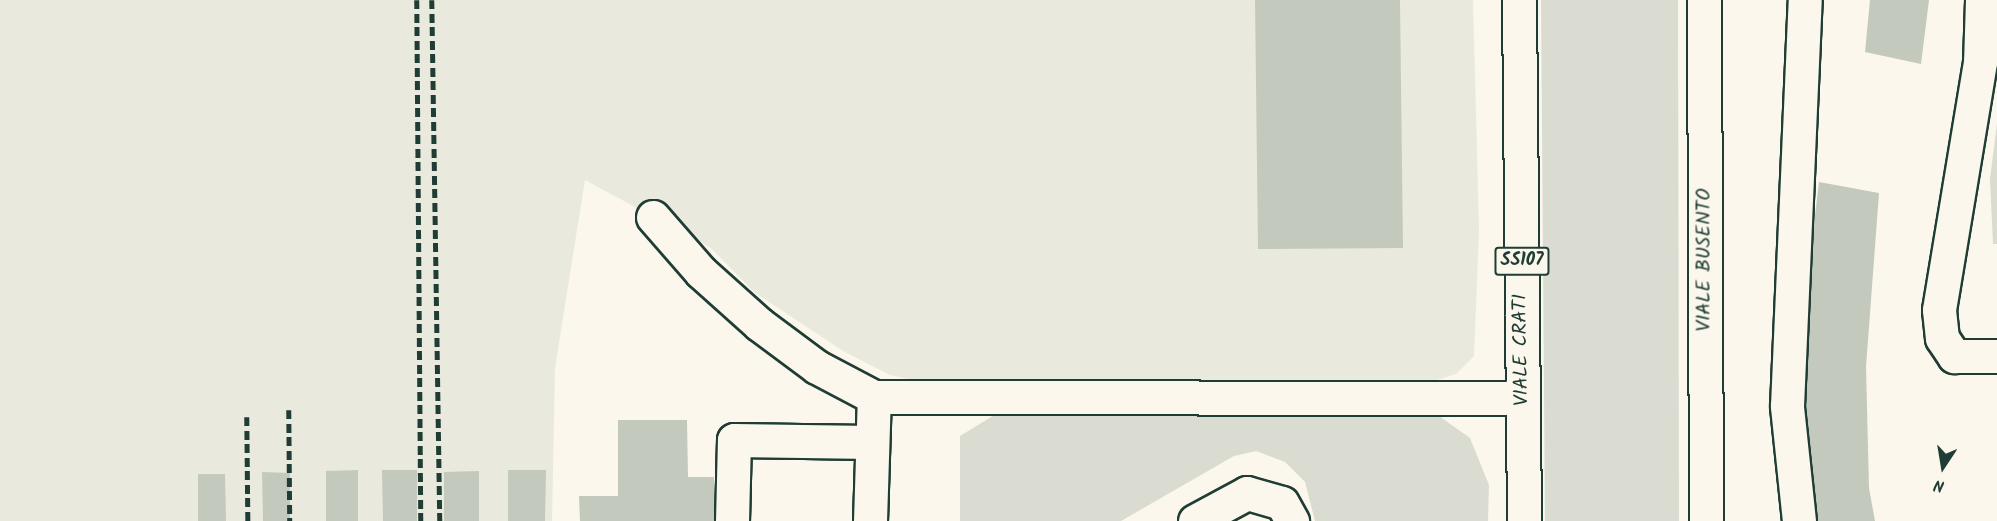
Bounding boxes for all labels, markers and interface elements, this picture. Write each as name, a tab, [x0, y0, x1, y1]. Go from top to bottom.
street label: VIALE BUSENTO	[1693, 188, 1717, 332]
road number: SS107	[1494, 246, 1550, 276]
street label: VIALE CRATI	[1509, 294, 1535, 406]
north arrow	[1913, 437, 1973, 497]
text: N	[1932, 472, 1947, 498]

